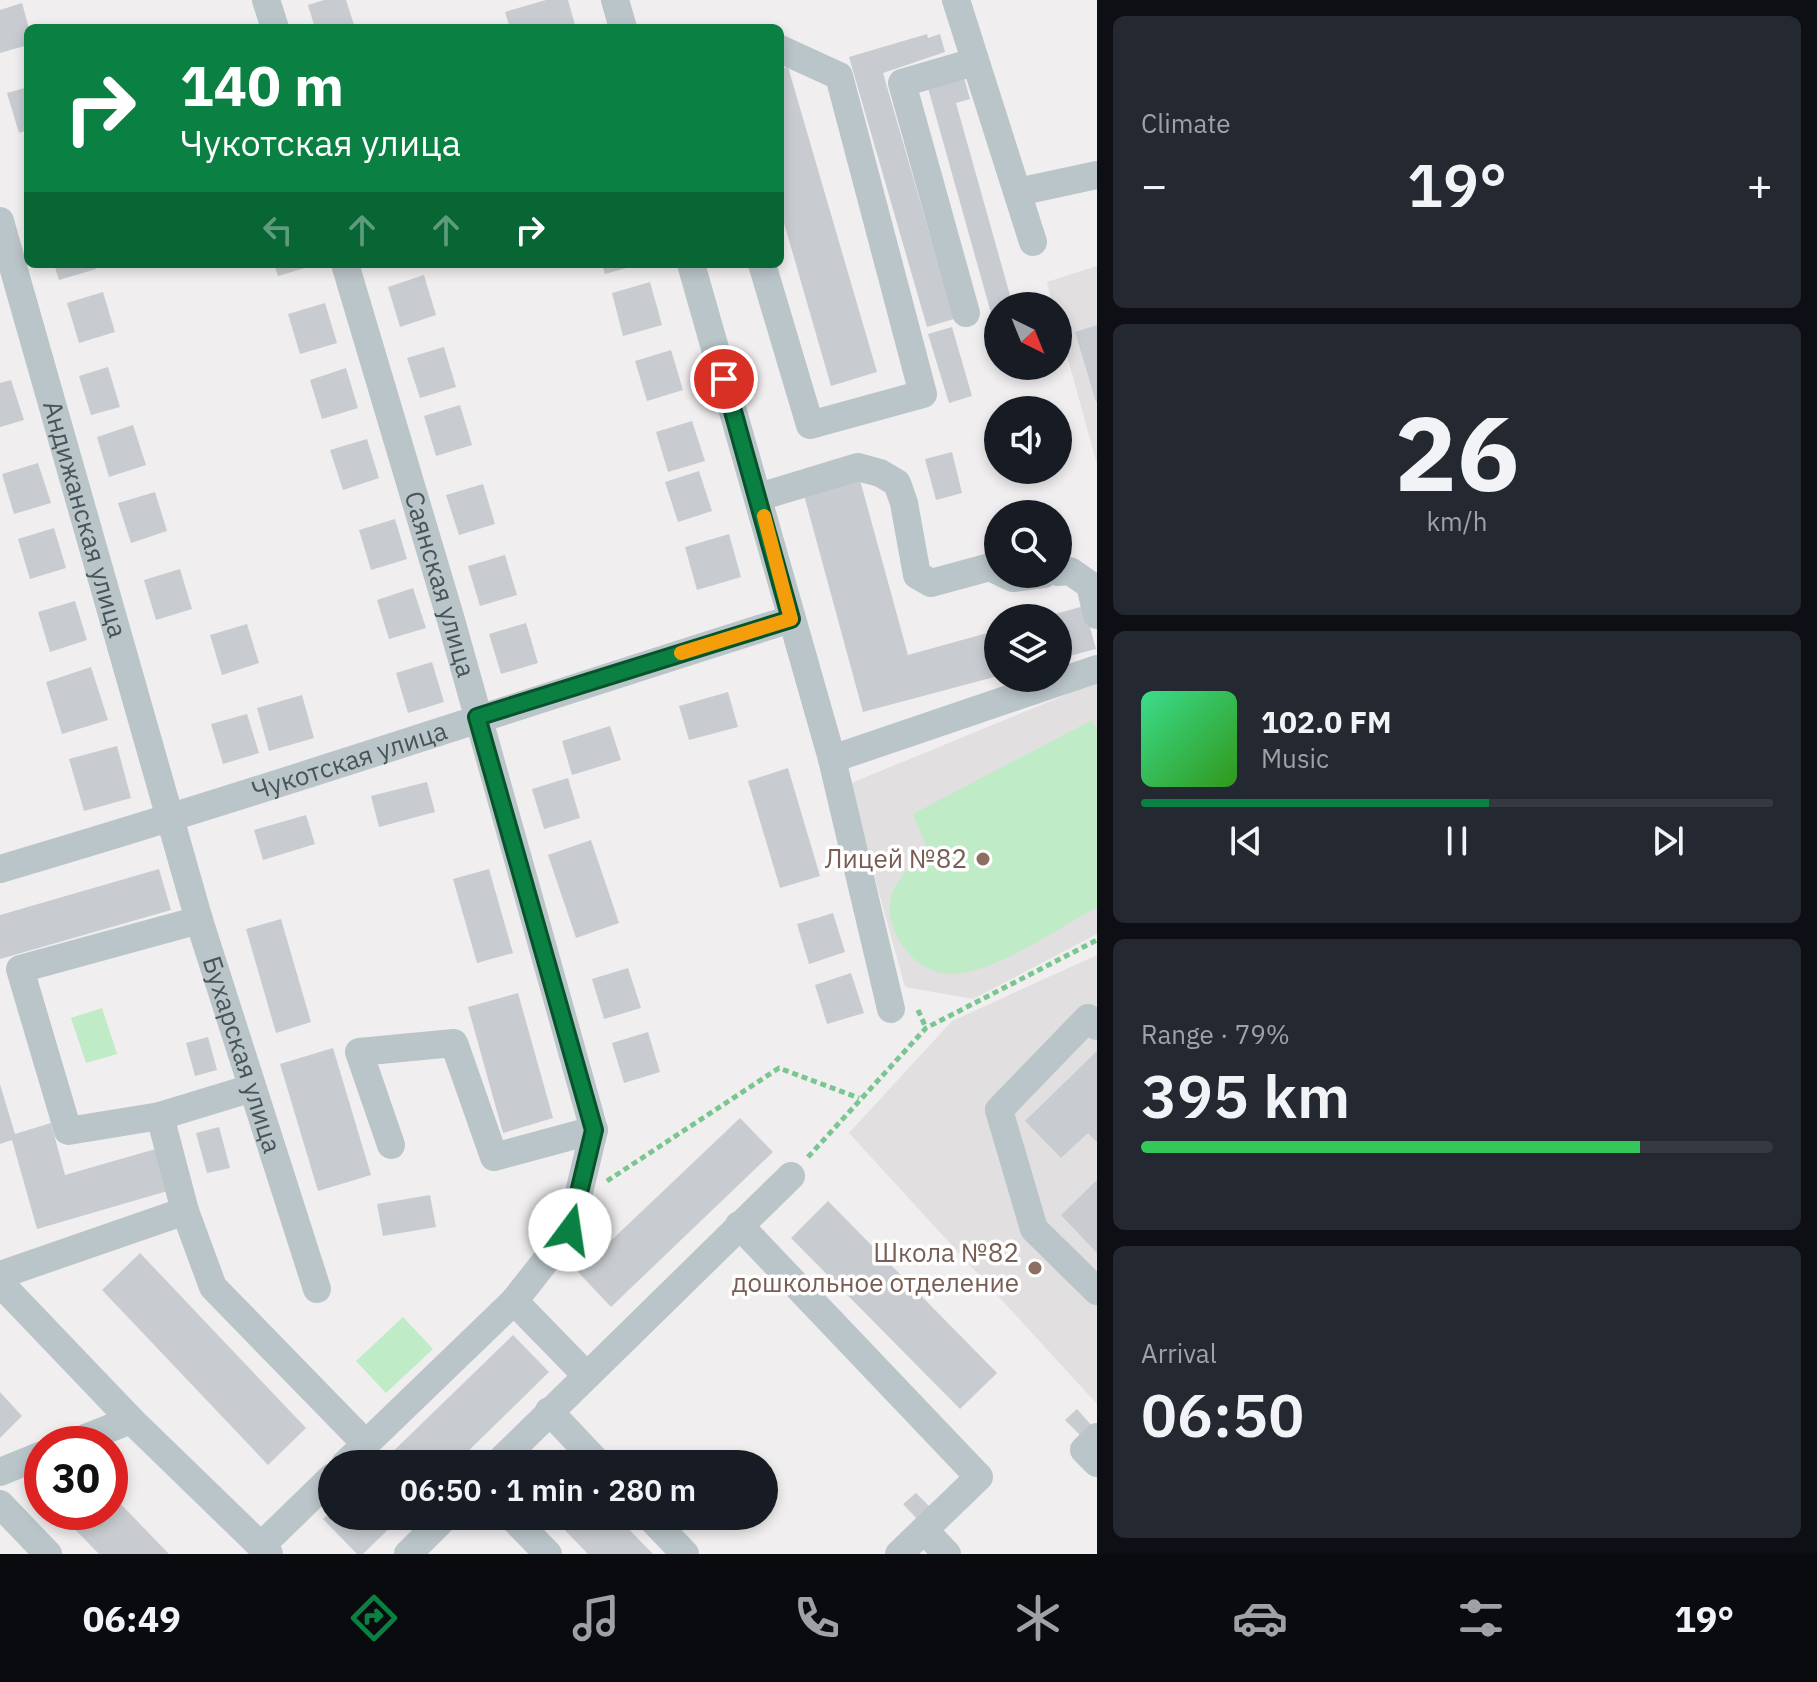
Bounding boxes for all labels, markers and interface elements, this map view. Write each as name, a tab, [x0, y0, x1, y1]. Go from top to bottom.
text: 140 m	[180, 49, 344, 121]
icon: right	[48, 56, 152, 160]
text: Climate	[1141, 106, 1231, 140]
text: Чукотская улица	[180, 119, 461, 166]
text: 19°	[1407, 145, 1507, 224]
text: −	[1141, 156, 1167, 213]
text: +	[1747, 156, 1773, 213]
icon: left	[256, 208, 300, 252]
icon: ahead	[340, 208, 384, 252]
icon: ahead	[424, 208, 468, 252]
icon: right	[508, 208, 552, 252]
north arrow	[984, 292, 1072, 380]
map controls	[984, 292, 1072, 692]
pin	[690, 345, 758, 413]
icon: arrive	[702, 357, 746, 401]
text: 26	[1395, 384, 1519, 520]
street label: Андижанская улица	[36, 396, 136, 641]
button: sound	[984, 396, 1072, 484]
street label: Саянская улица	[398, 487, 484, 681]
button: search	[984, 500, 1072, 588]
text: km/h	[1426, 504, 1488, 538]
button: layers	[984, 604, 1072, 692]
text: 102.0 FM	[1261, 702, 1392, 741]
street label: Чукотская улица	[247, 712, 451, 807]
text: Music	[1261, 741, 1329, 775]
icon: previous	[1224, 819, 1268, 863]
icon: pause	[1435, 819, 1479, 863]
icon: next	[1646, 819, 1690, 863]
place label: Лицей №82	[825, 841, 967, 875]
marker: Лицей №82	[974, 850, 992, 868]
street label: Бухарская улица	[196, 952, 290, 1157]
text: Range · 79%	[1141, 1017, 1290, 1051]
text: 395 km	[1141, 1056, 1350, 1135]
position arrow	[528, 1188, 612, 1272]
place label: Школа №82 дошкольное отделение	[732, 1235, 1019, 1299]
marker: Школа №82 дошкольное отделение	[1026, 1259, 1044, 1277]
text: Arrival	[1141, 1336, 1217, 1370]
text: 06:50	[1141, 1375, 1304, 1454]
speed limit sign: 30	[24, 1426, 128, 1530]
text: 06:50 · 1 min · 280 m	[400, 1470, 696, 1509]
icon: directions	[346, 1590, 402, 1646]
icon: music	[568, 1590, 624, 1646]
icon: phone	[789, 1590, 845, 1646]
icon: climate	[1010, 1590, 1066, 1646]
icon: car	[1232, 1590, 1288, 1646]
icon: filters	[1453, 1590, 1509, 1646]
text: 06:49	[83, 1595, 181, 1642]
text: 19°	[1674, 1595, 1734, 1642]

